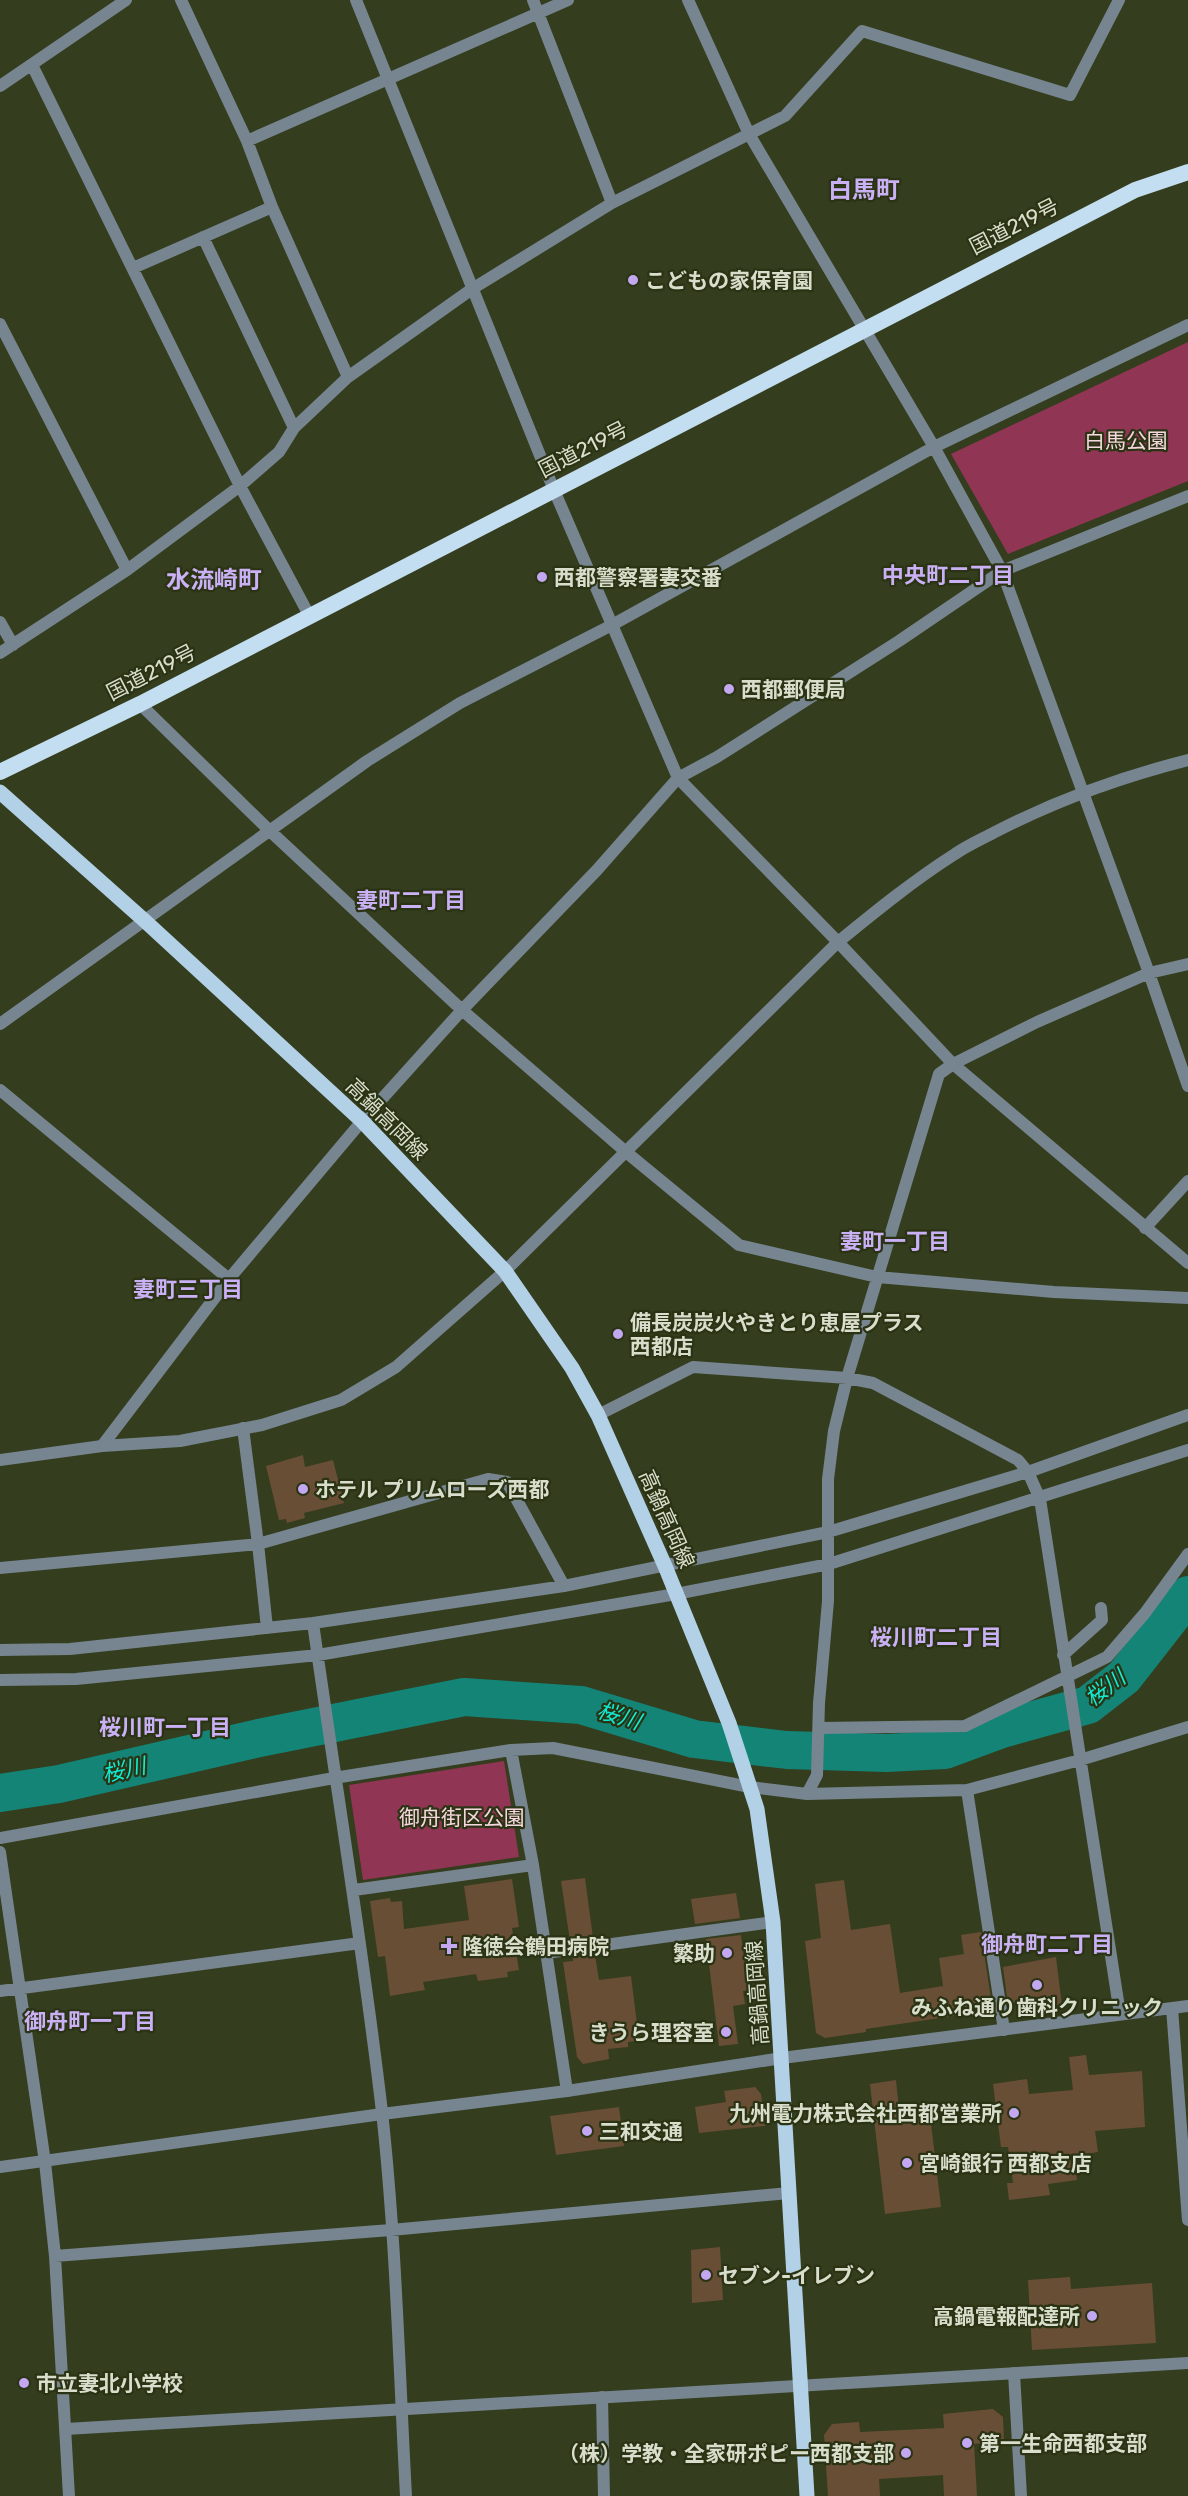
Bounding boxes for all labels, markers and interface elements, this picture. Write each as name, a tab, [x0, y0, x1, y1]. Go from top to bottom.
district label: 白馬町	[828, 176, 900, 204]
street label: 国道219号	[965, 193, 1063, 259]
place label: こどもの家保育園	[645, 268, 813, 293]
marker: こどもの家保育園	[626, 273, 640, 287]
street label: 国道219号	[534, 416, 632, 482]
park label: 白馬公園	[1084, 428, 1168, 453]
district label: 中央町二丁目	[882, 562, 1014, 589]
place label: 西都警察署妻交番	[554, 565, 722, 590]
district label: 水流崎町	[166, 566, 262, 594]
marker: 西都警察署妻交番	[535, 570, 549, 584]
street label: 国道219号	[102, 639, 200, 705]
place label: 西都郵便局	[741, 677, 846, 702]
marker: 西都郵便局	[722, 682, 736, 696]
district label: 妻町二丁目	[356, 887, 466, 914]
street label: 高鍋高岡線	[341, 1073, 433, 1165]
district label: 妻町一丁目	[840, 1228, 950, 1255]
district label: 妻町三丁目	[133, 1276, 243, 1303]
place label: 備長炭炭火やきとり恵屋プラス 西都店	[630, 1310, 924, 1359]
marker: 備長炭炭火やきとり恵屋プラス 西都店	[611, 1327, 625, 1341]
street label: 高鍋高岡線	[634, 1466, 700, 1572]
place label: ホテル プリムローズ西都	[315, 1477, 549, 1502]
marker: ホテル プリムローズ西都	[296, 1482, 310, 1496]
district label: 桜川町二丁目	[870, 1624, 1002, 1651]
water label: 桜川	[1079, 1663, 1132, 1712]
water label: 桜川	[594, 1697, 646, 1736]
district label: 桜川町一丁目	[99, 1714, 231, 1741]
water label: 桜川	[100, 1752, 150, 1788]
park label: 御舟街区公園	[399, 1805, 525, 1830]
district label: 御舟町二丁目	[981, 1931, 1113, 1958]
place label: 隆徳会鶴田病院	[462, 1934, 609, 1959]
marker: 隆徳会鶴田病院	[440, 1937, 458, 1955]
street label: 高鍋高岡線	[741, 1940, 773, 2046]
place label: 繁助	[673, 1941, 715, 1966]
marker: 繁助	[720, 1946, 734, 1960]
marker: みふね通り歯科クリニック	[1030, 1978, 1044, 1992]
place label: みふね通り歯科クリニック	[911, 1995, 1163, 2020]
district label: 御舟町一丁目	[24, 2008, 156, 2035]
place label: きうら理容室	[588, 2020, 714, 2045]
marker: きうら理容室	[719, 2025, 733, 2039]
place label: 九州電力株式会社西都営業所	[729, 2101, 1002, 2126]
marker: 九州電力株式会社西都営業所	[1007, 2106, 1021, 2120]
place label: 三和交通	[599, 2119, 683, 2144]
marker: 三和交通	[580, 2124, 594, 2138]
place label: 宮崎銀行 西都支店	[919, 2151, 1091, 2176]
marker: 宮崎銀行 西都支店	[900, 2156, 914, 2170]
place label: セブン-イレブン	[718, 2263, 875, 2288]
marker: セブン-イレブン	[699, 2268, 713, 2282]
place label: 高鍋電報配達所	[933, 2304, 1080, 2329]
marker: 高鍋電報配達所	[1085, 2309, 1099, 2323]
place label: 市立妻北小学校	[36, 2371, 183, 2396]
marker: 市立妻北小学校	[17, 2376, 31, 2390]
place label: 第一生命西都支部	[979, 2431, 1147, 2456]
marker: 第一生命西都支部	[960, 2436, 974, 2450]
place label: （株）学教・全家研ポピー西都支部	[558, 2441, 894, 2466]
marker: （株）学教・全家研ポピー西都支部	[899, 2446, 913, 2460]

